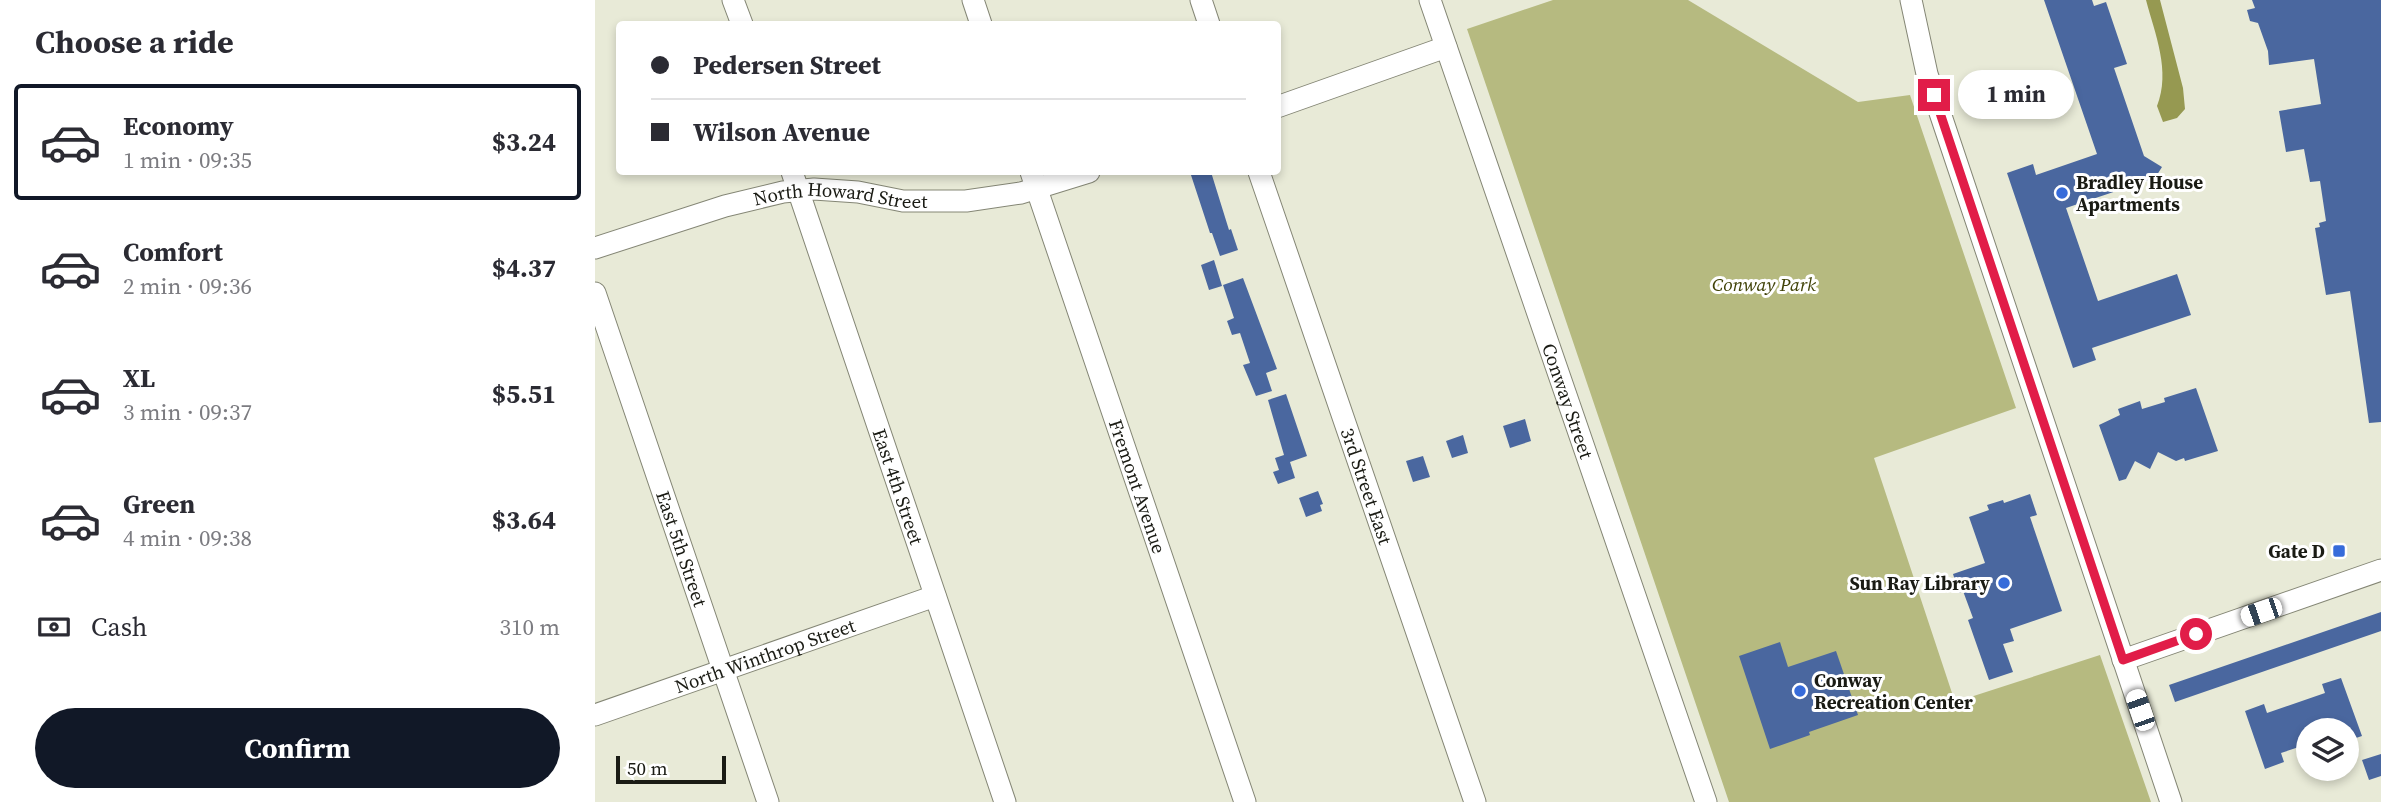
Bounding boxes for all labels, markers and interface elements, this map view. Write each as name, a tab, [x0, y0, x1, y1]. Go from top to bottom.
text: Choose a ride	[35, 20, 234, 64]
text: Pedersen Street	[693, 47, 881, 83]
callout: 1 min	[1959, 70, 2074, 119]
text: 1 min	[1986, 78, 2046, 110]
route end	[1918, 79, 1950, 111]
text: Economy	[123, 108, 234, 144]
icon: car	[39, 111, 102, 174]
text: Wilson Avenue	[693, 114, 870, 150]
text: $3.24	[492, 124, 556, 160]
text: 1 min · 09:35	[123, 144, 252, 176]
place label: Bradley House Apartments	[2076, 169, 2203, 217]
street label: North Howard Street	[751, 176, 928, 214]
marker: Bradley House Apartments	[2054, 185, 2070, 201]
text: Comfort	[123, 234, 223, 270]
icon: car	[39, 237, 102, 300]
text: $4.37	[492, 250, 556, 286]
text: 2 min · 09:36	[123, 270, 252, 302]
park label: Conway Park	[1712, 271, 1816, 297]
street label: Conway Street	[1536, 340, 1600, 463]
text: XL	[123, 360, 155, 396]
icon: car	[39, 363, 102, 426]
text: $5.51	[492, 376, 556, 412]
text: 3 min · 09:37	[123, 396, 252, 428]
street label: Fremont Avenue	[1103, 416, 1173, 557]
street label: 3rd Street East	[1335, 424, 1399, 549]
street label: East 4th Street	[867, 425, 930, 549]
text: Green	[123, 486, 195, 522]
street label: East 5th Street	[650, 487, 714, 611]
icon: car	[39, 489, 102, 552]
text: $3.64	[492, 502, 556, 538]
text: 4 min · 09:38	[123, 522, 252, 554]
place label: Gate D	[2268, 538, 2325, 564]
marker: Gate D	[2331, 543, 2347, 559]
place label: Sun Ray Library	[1849, 570, 1991, 596]
marker: Sun Ray Library	[1996, 575, 2012, 591]
car	[2238, 595, 2285, 629]
icon: cash	[35, 608, 73, 646]
text: Cash	[91, 609, 147, 645]
text: 310 m	[499, 611, 560, 643]
street label: North Winthrop Street	[671, 612, 859, 699]
route start	[2180, 618, 2212, 650]
place label: Conway Recreation Center	[1814, 667, 1973, 715]
marker: Conway Recreation Center	[1792, 683, 1808, 699]
car	[2124, 687, 2157, 733]
button: Confirm	[35, 708, 560, 788]
map controls	[2296, 718, 2359, 781]
button: layers	[2296, 718, 2359, 781]
scale bar	[616, 753, 726, 785]
text: 50 m	[627, 755, 668, 781]

